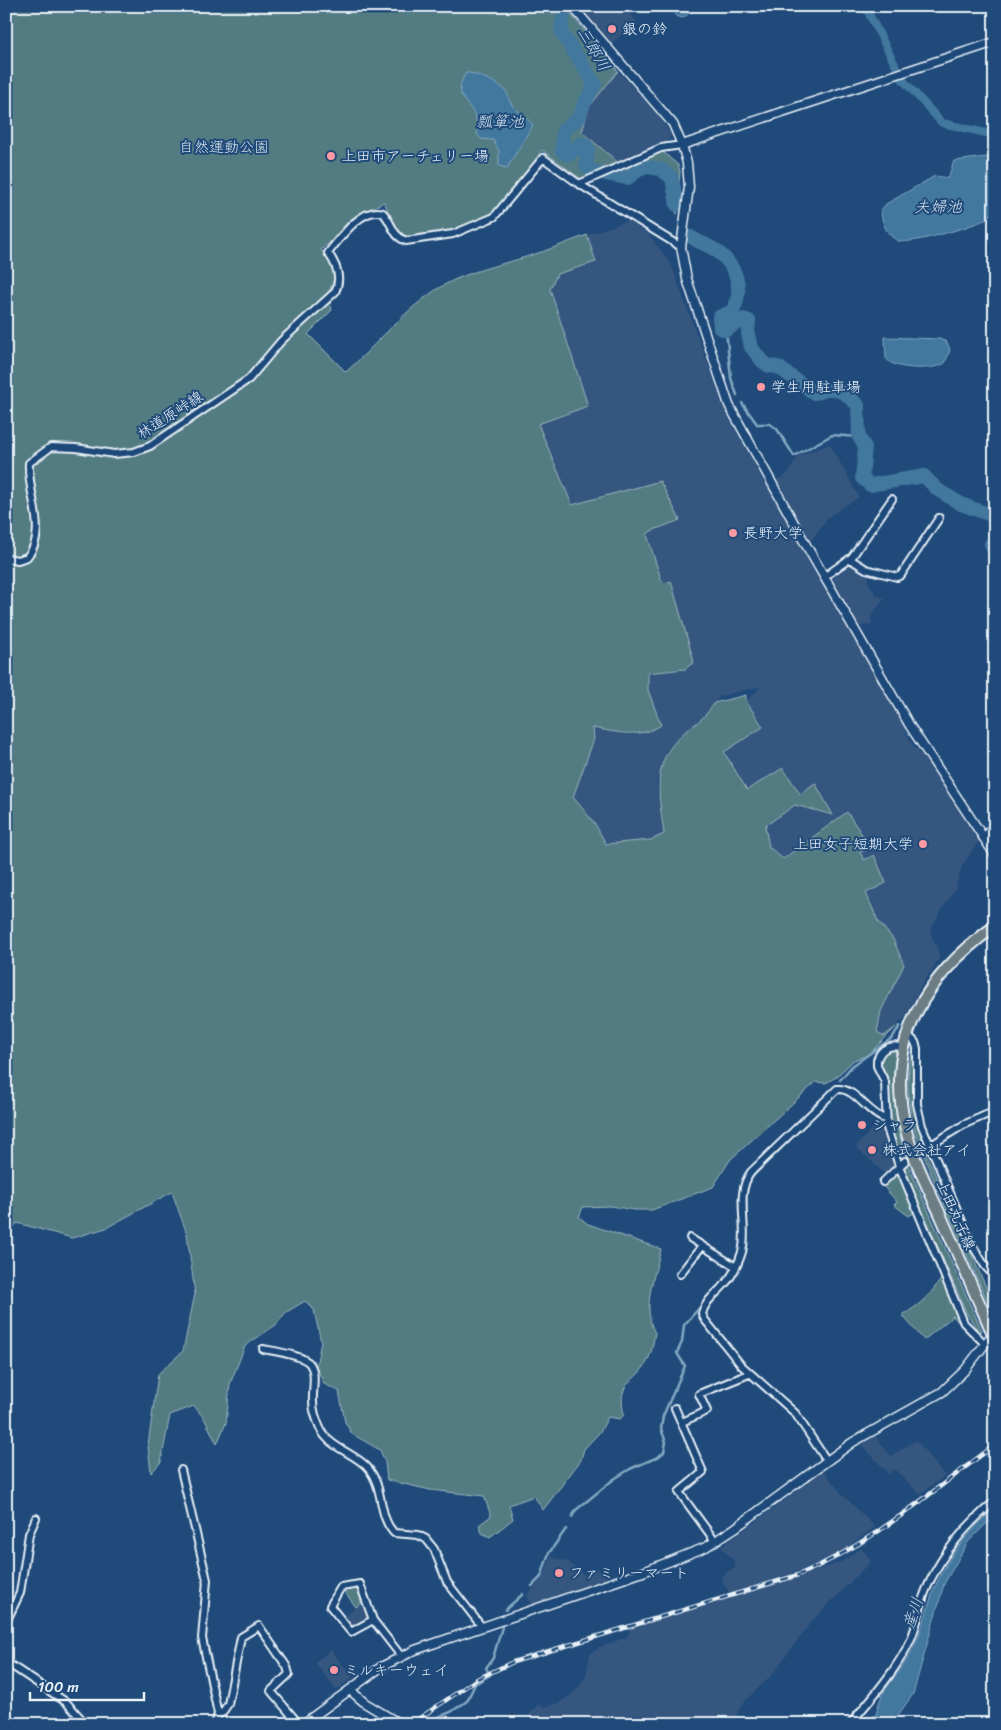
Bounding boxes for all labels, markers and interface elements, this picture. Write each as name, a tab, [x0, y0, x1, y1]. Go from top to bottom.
place label: 銀の鈴	[622, 16, 667, 42]
water label: 三郎川	[569, 21, 619, 77]
marker: 銀の鈴	[606, 23, 618, 35]
water label: 瓢箪池	[476, 107, 525, 136]
park label: 自然運動公園	[179, 134, 269, 160]
place label: 上田市アーチェリー場	[341, 143, 489, 169]
marker: 上田市アーチェリー場	[325, 150, 337, 162]
water label: 夫婦池	[914, 192, 963, 221]
place label: 学生用駐車場	[771, 374, 861, 400]
marker: 学生用駐車場	[755, 381, 767, 393]
street label: 林道原峠線	[131, 384, 209, 446]
place label: 長野大学	[743, 520, 803, 546]
marker: 長野大学	[727, 527, 739, 539]
place label: 上田女子短期大学	[793, 831, 913, 857]
marker: 上田女子短期大学	[917, 838, 929, 850]
place label: シャラ	[872, 1112, 917, 1138]
marker: シャラ	[856, 1119, 868, 1131]
place label: 株式会社アイ	[882, 1137, 971, 1163]
marker: 株式会社アイ	[866, 1144, 878, 1156]
street label: 上田丸子線	[929, 1175, 983, 1255]
place label: ファミリーマート	[569, 1560, 689, 1586]
marker: ファミリーマート	[553, 1567, 565, 1579]
water label: 産川	[894, 1593, 932, 1633]
place label: ミルキーウェイ	[344, 1657, 449, 1683]
marker: ミルキーウェイ	[328, 1664, 340, 1676]
scale bar	[30, 1670, 144, 1702]
text: 100 m	[38, 1674, 79, 1700]

